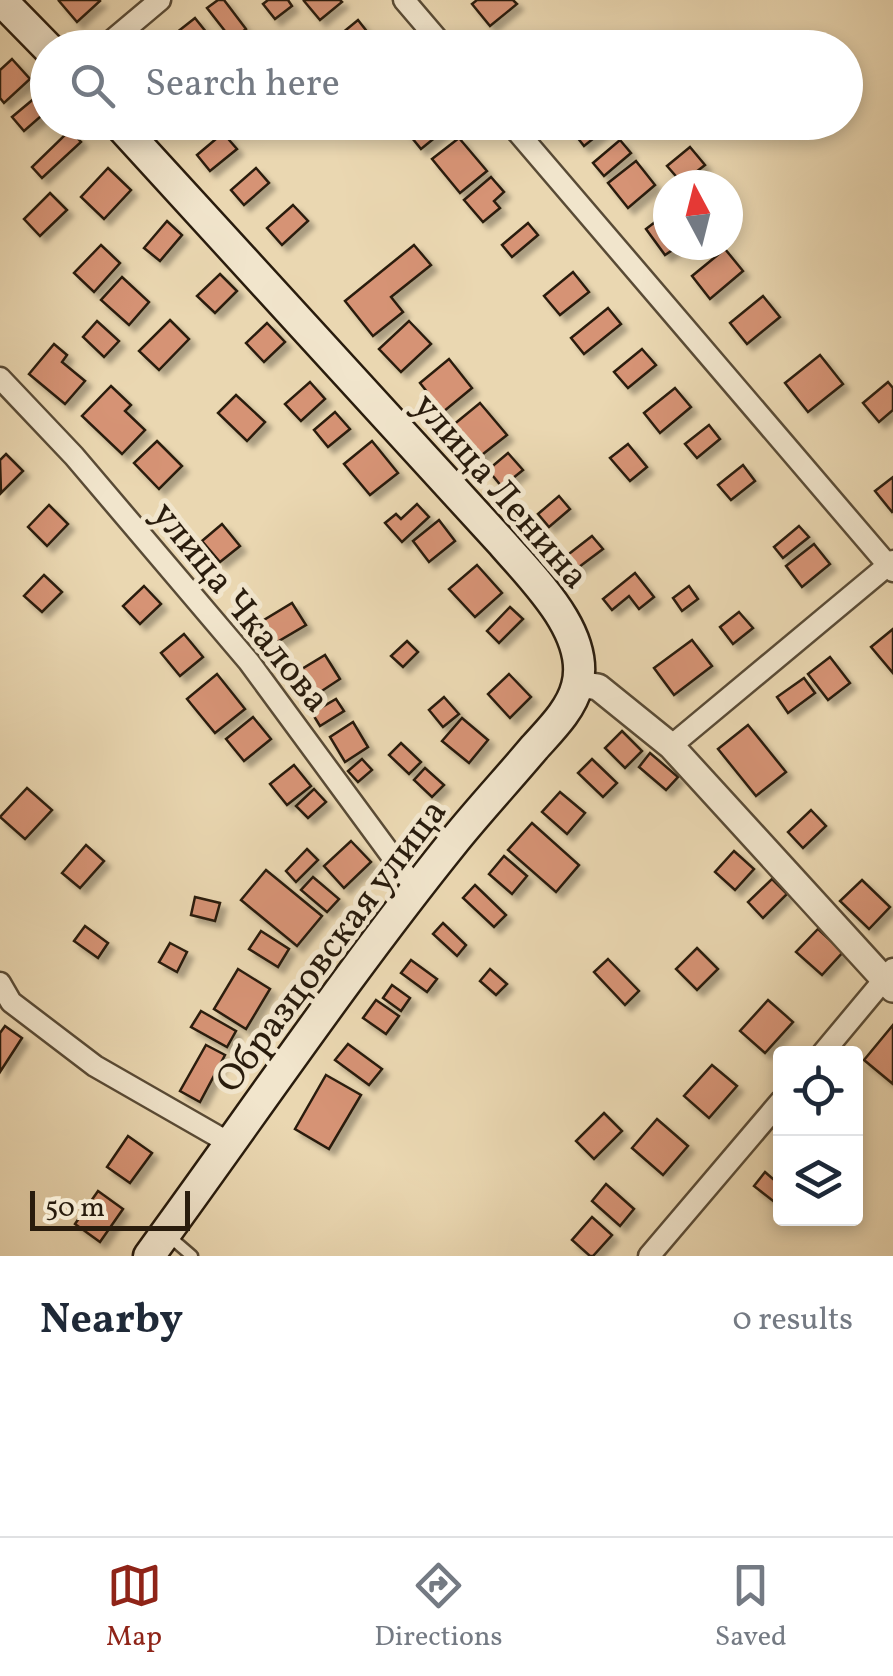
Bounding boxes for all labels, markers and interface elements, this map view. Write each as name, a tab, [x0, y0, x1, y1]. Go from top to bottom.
search box	[30, 30, 863, 140]
icon: search	[65, 58, 120, 113]
text: Search here	[145, 59, 340, 112]
north arrow	[653, 170, 743, 260]
street label: улица Ленина	[399, 382, 600, 602]
street label: улица Чкалова	[137, 491, 341, 725]
street label: Образцовская улица	[204, 789, 461, 1105]
map controls	[773, 1046, 863, 1226]
button: locate	[773, 1046, 863, 1136]
button: layers	[773, 1136, 863, 1226]
scale bar	[30, 1186, 190, 1230]
text: 50 m	[45, 1189, 105, 1228]
text: Nearby	[40, 1292, 183, 1351]
text: 0 results	[733, 1299, 853, 1343]
tab: Map	[106, 1558, 162, 1657]
tab: Directions	[374, 1558, 503, 1657]
tab: Saved	[715, 1558, 787, 1657]

